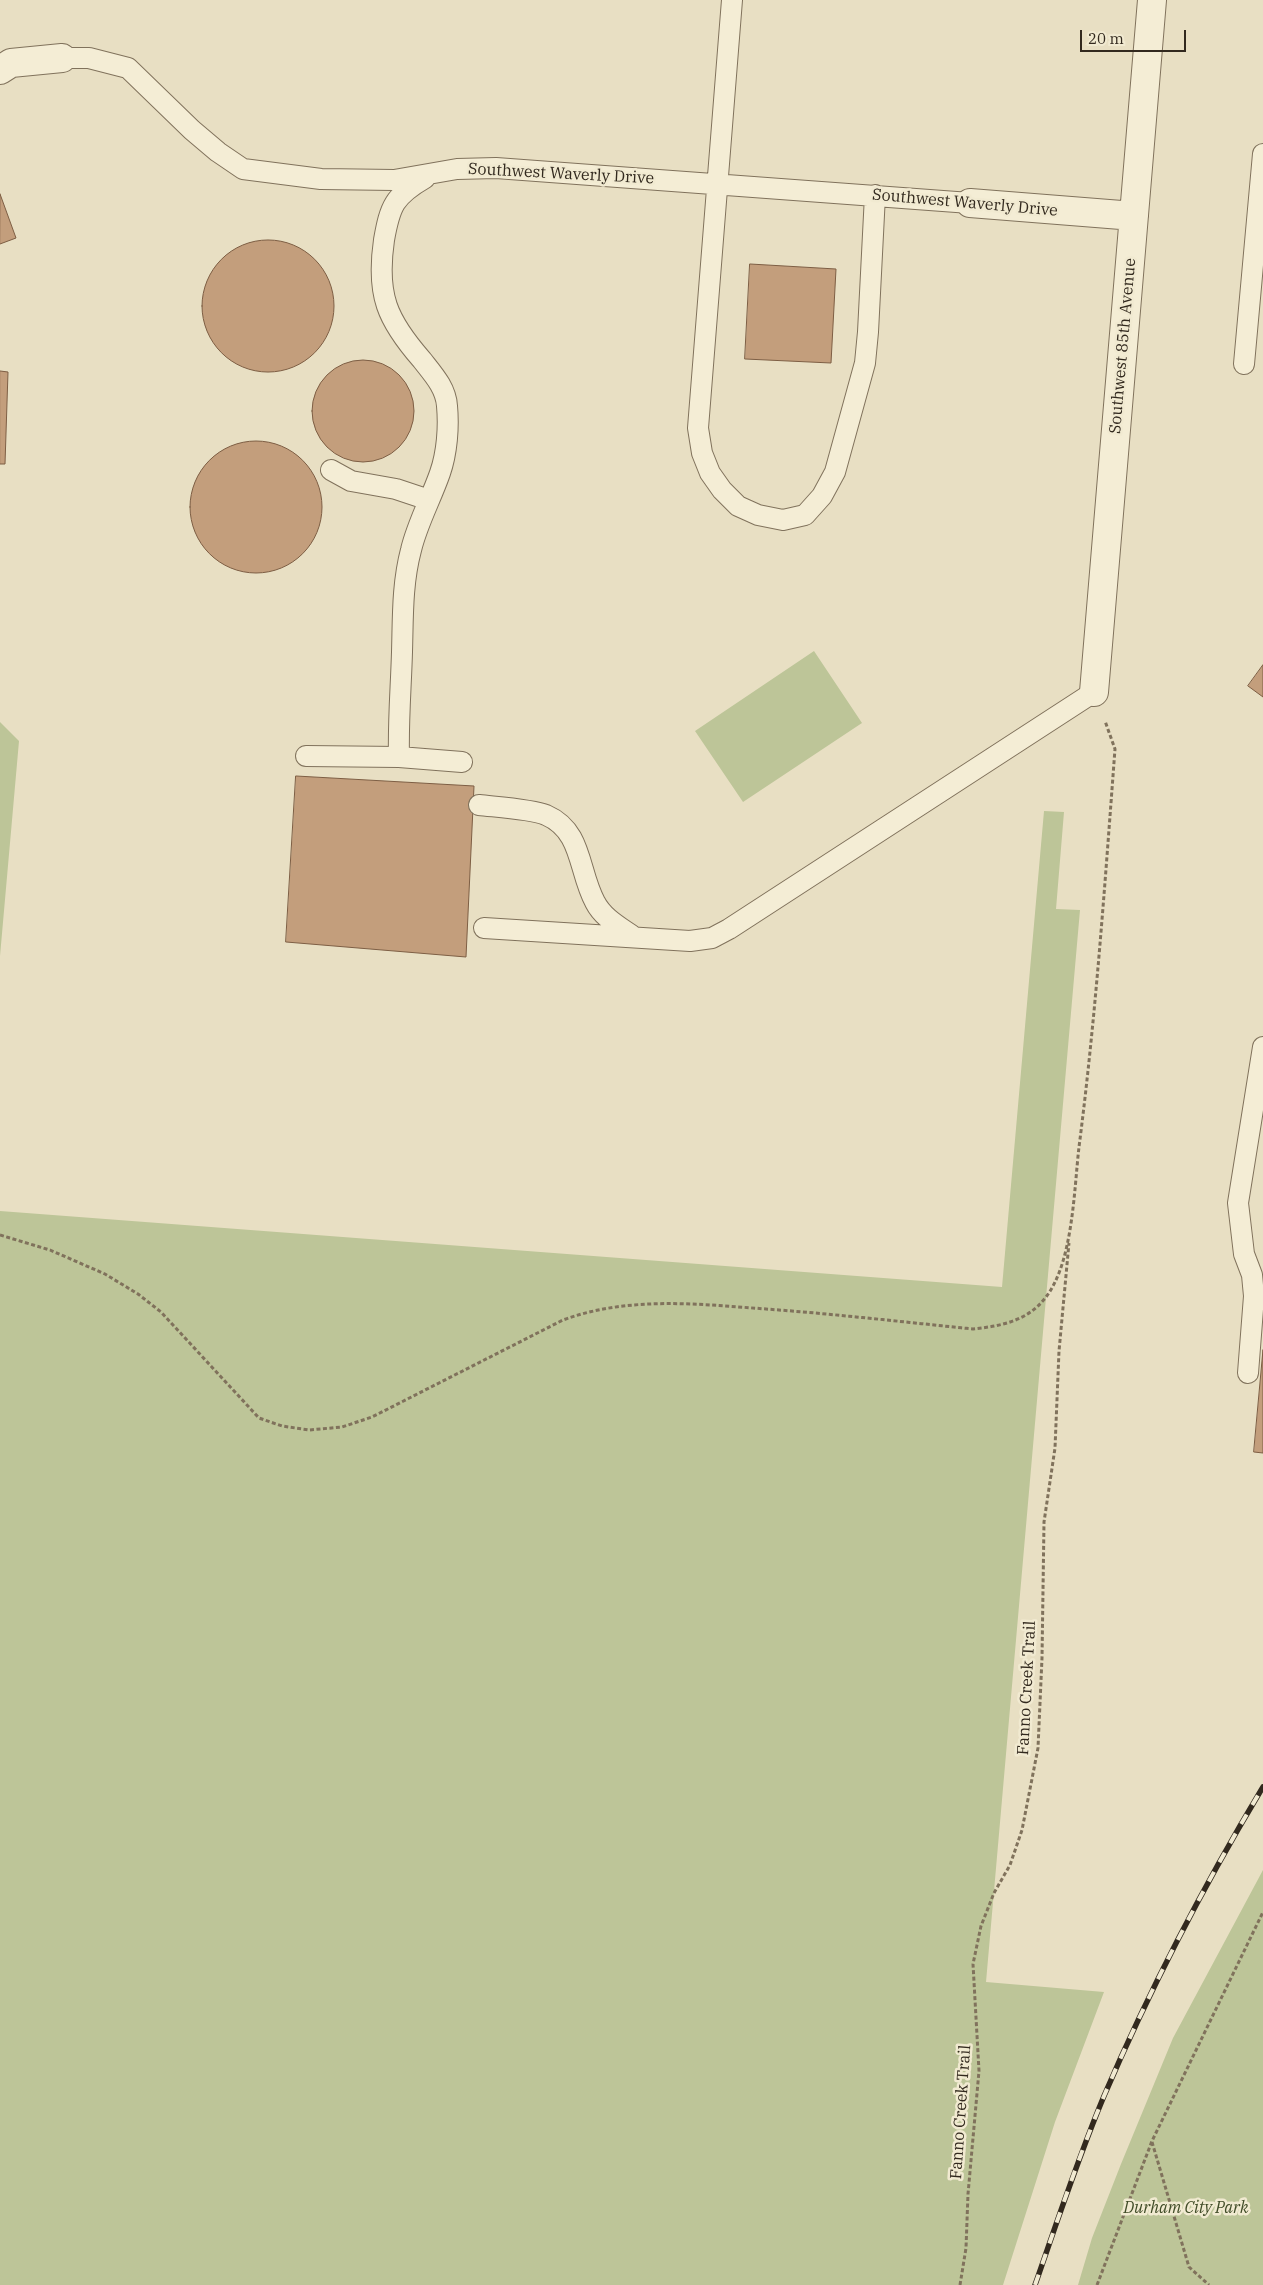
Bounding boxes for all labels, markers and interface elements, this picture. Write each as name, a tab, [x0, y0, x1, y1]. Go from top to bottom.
scale bar	[1083, 20, 1189, 52]
text: 20 m	[1088, 29, 1124, 48]
street label: Southwest Waverly Drive	[467, 160, 655, 188]
street label: Southwest Waverly Drive	[871, 185, 1059, 221]
street label: Southwest 85th Avenue	[1106, 257, 1140, 435]
street label: Fanno Creek Trail	[1014, 1620, 1040, 1756]
street label: Fanno Creek Trail	[947, 2044, 975, 2180]
park label: Durham City Park	[1123, 2198, 1249, 2218]

